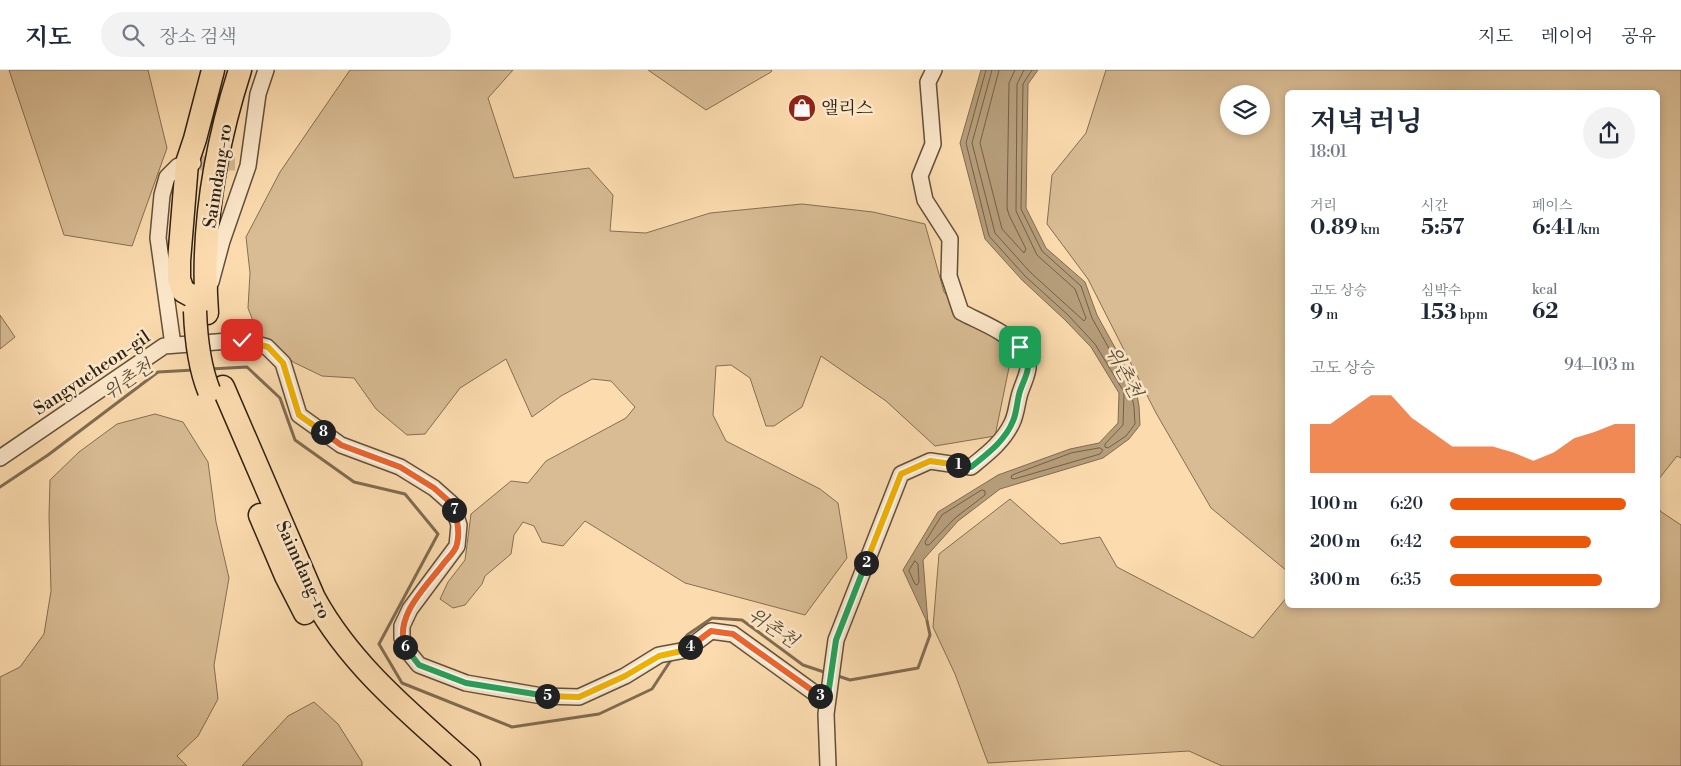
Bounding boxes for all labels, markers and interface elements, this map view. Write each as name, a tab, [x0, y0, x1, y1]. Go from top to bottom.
search box	[101, 12, 451, 57]
icon: search	[119, 21, 147, 49]
text: 지도	[25, 23, 71, 53]
text: 장소 검색	[159, 25, 237, 49]
text: 지도	[1478, 25, 1513, 48]
text: 레이어	[1541, 25, 1593, 48]
text: 공유	[1621, 25, 1656, 48]
map controls	[1220, 85, 1270, 135]
button: layers	[1220, 85, 1270, 135]
shop icon: 앨리스	[787, 93, 817, 123]
place label: 앨리스	[821, 97, 874, 120]
text: 저녁 러닝	[1310, 105, 1423, 140]
button: share	[1583, 107, 1635, 159]
street label: Saimdang-ro	[198, 122, 238, 230]
text: 18:01	[1310, 142, 1347, 162]
text: 거리	[1310, 197, 1337, 215]
text: 시간	[1421, 197, 1448, 215]
text: 페이스	[1532, 197, 1573, 215]
text: 0.89	[1310, 215, 1358, 241]
text: 5:57	[1421, 215, 1465, 241]
text: 6:41	[1532, 215, 1575, 241]
text: km	[1358, 221, 1380, 239]
text: /km	[1575, 221, 1600, 239]
text: kcal	[1532, 281, 1557, 299]
text: 고도 상승	[1310, 282, 1367, 300]
text: 심박수	[1421, 282, 1462, 300]
text: 62	[1532, 299, 1558, 325]
text: 9	[1310, 300, 1323, 326]
text: 153	[1421, 300, 1457, 326]
text: m	[1323, 306, 1338, 324]
text: bpm	[1457, 306, 1488, 324]
pin	[221, 319, 263, 361]
street label: Sangyucheon-gil	[29, 325, 155, 421]
icon: check	[228, 326, 256, 354]
pin	[999, 326, 1041, 368]
icon: arrive	[1006, 333, 1034, 361]
water label: 위촌천	[1100, 342, 1148, 403]
water label: 위촌천	[98, 354, 159, 405]
text: 94–103 m	[1564, 355, 1635, 375]
text: 고도 상승	[1310, 358, 1375, 378]
pin: 8	[310, 420, 336, 444]
text: 8	[319, 423, 328, 441]
pin: 1	[946, 452, 970, 478]
text: 1	[955, 456, 962, 474]
text: 100 m	[1310, 494, 1358, 514]
text: 6:20	[1390, 494, 1423, 514]
pin: 7	[442, 498, 466, 522]
text: 7	[450, 501, 459, 519]
street label: Saimdang-ro	[270, 517, 336, 623]
text: 200 m	[1310, 532, 1360, 552]
text: 6:42	[1390, 532, 1422, 552]
pin: 2	[854, 550, 878, 576]
text: 2	[862, 554, 871, 572]
text: 300 m	[1310, 570, 1360, 590]
text: 6:35	[1390, 570, 1421, 590]
water label: 위촌천	[743, 603, 804, 654]
pin: 6	[392, 634, 418, 660]
pin: 4	[678, 634, 702, 660]
text: 6	[401, 638, 410, 656]
text: 4	[686, 638, 695, 656]
pin: 5	[534, 684, 560, 708]
pin: 3	[808, 684, 832, 708]
text: 5	[543, 687, 552, 705]
text: 3	[816, 687, 825, 705]

